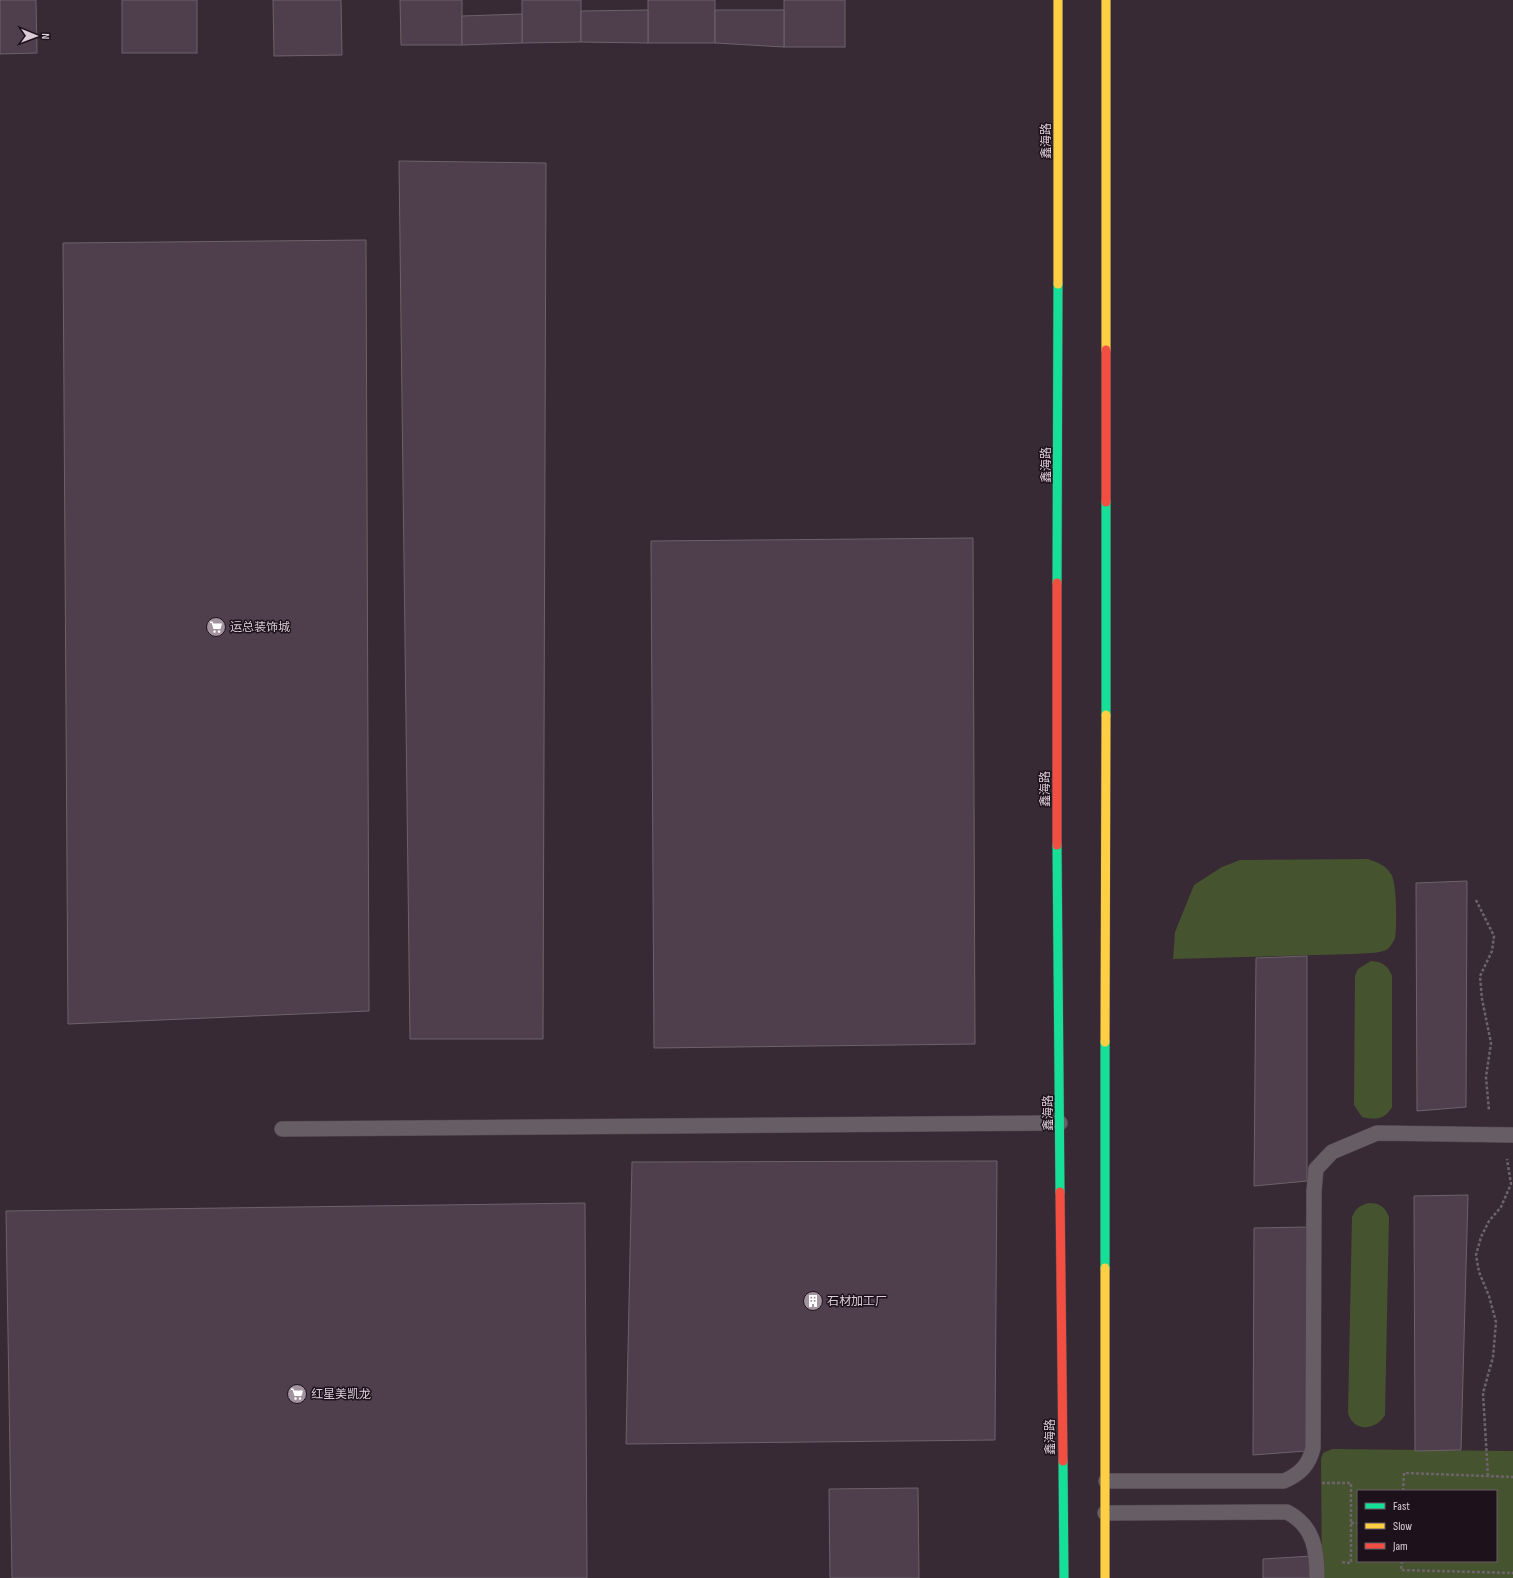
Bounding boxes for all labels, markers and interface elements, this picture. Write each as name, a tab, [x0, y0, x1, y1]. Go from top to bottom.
north arrow	[16, 16, 56, 56]
text: N	[39, 33, 52, 39]
street label: 鑫海路	[1039, 123, 1054, 159]
street label: 鑫海路	[1039, 447, 1054, 483]
supermarket icon: 运总装饰城	[205, 616, 227, 638]
place label: 运总装饰城	[230, 620, 290, 635]
street label: 鑫海路	[1038, 771, 1053, 807]
street label: 鑫海路	[1041, 1095, 1056, 1131]
building icon: 石材加工厂	[802, 1290, 824, 1312]
place label: 石材加工厂	[827, 1294, 887, 1309]
supermarket icon: 红星美凯龙	[286, 1383, 308, 1405]
place label: 红星美凯龙	[311, 1387, 371, 1402]
street label: 鑫海路	[1043, 1419, 1058, 1455]
legend	[1357, 1490, 1497, 1562]
text: Fast	[1393, 1499, 1410, 1514]
text: Slow	[1393, 1519, 1412, 1534]
text: Jam	[1392, 1539, 1408, 1554]

